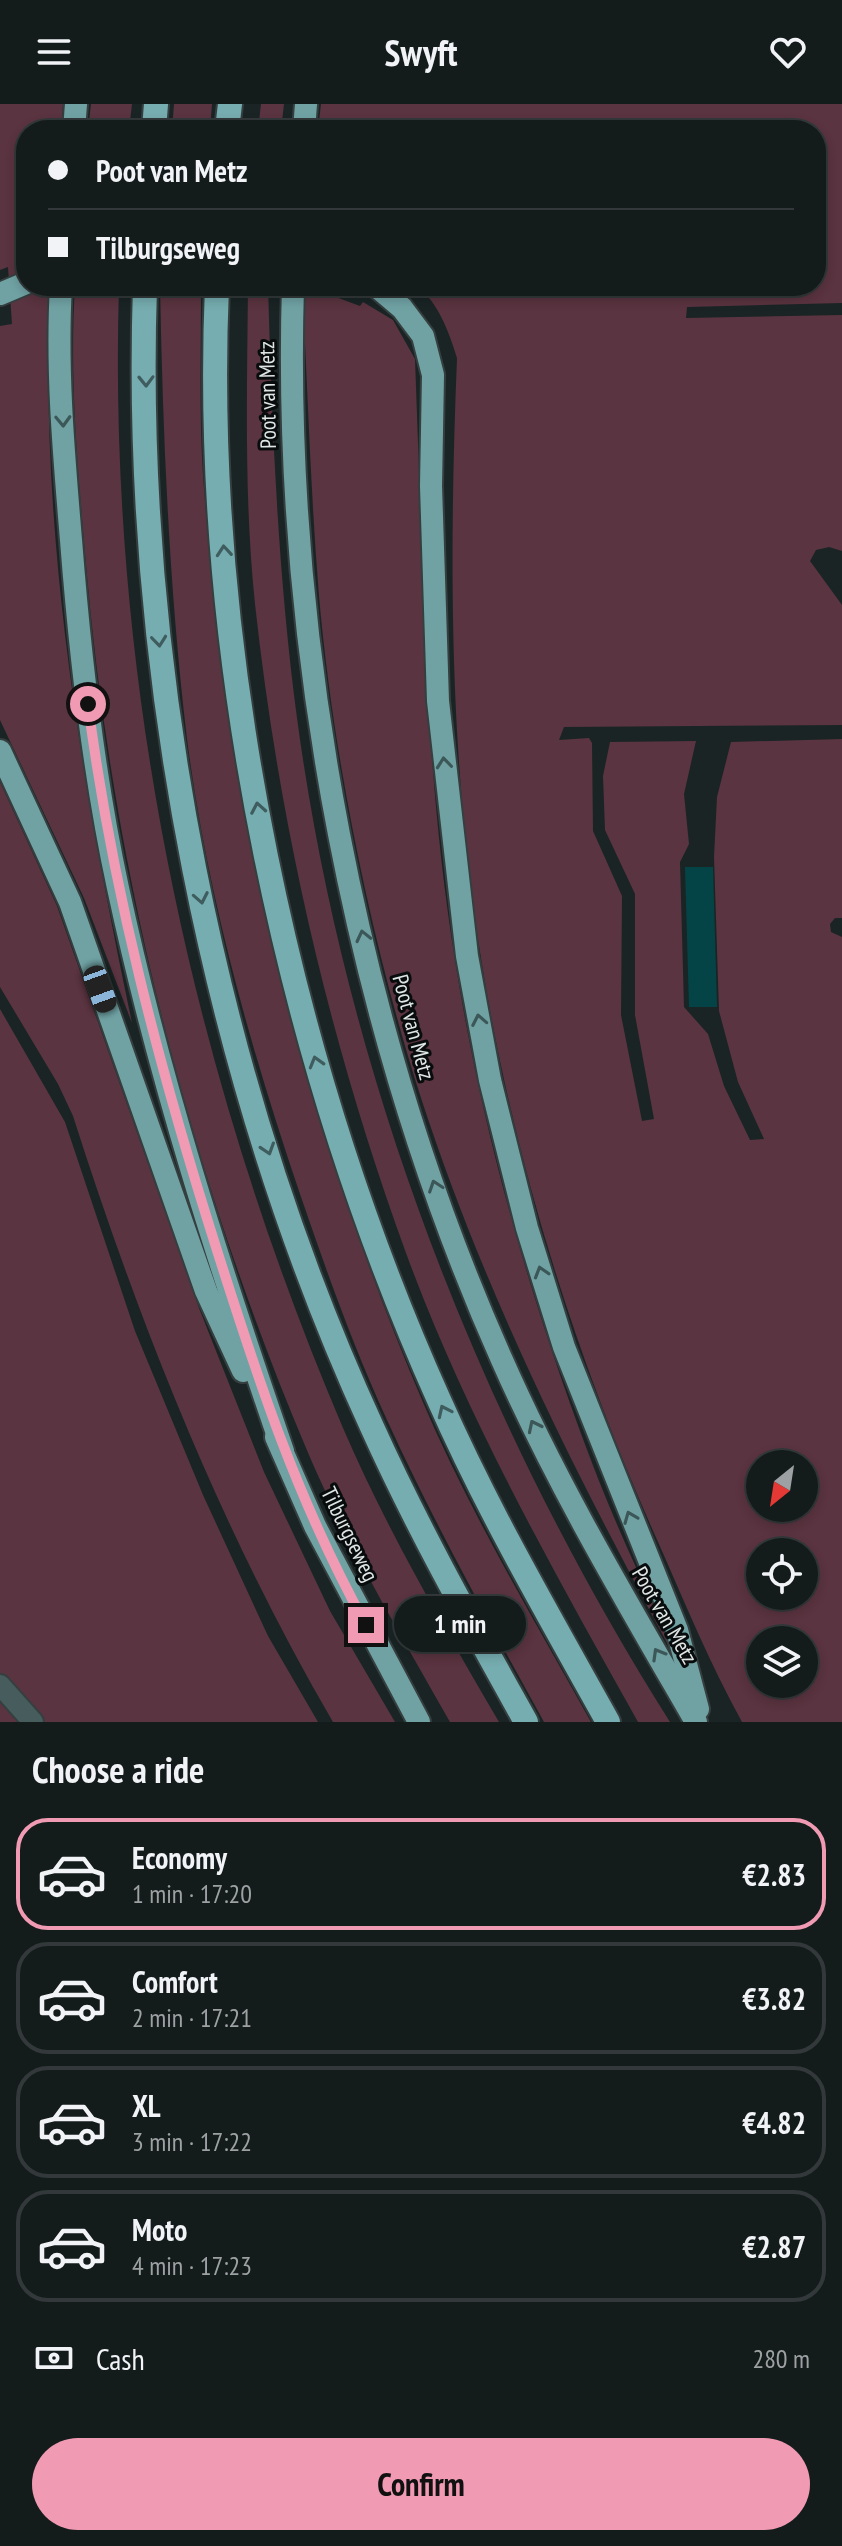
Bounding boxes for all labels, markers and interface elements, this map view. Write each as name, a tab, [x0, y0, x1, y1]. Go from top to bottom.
text: Swyft	[385, 29, 457, 76]
icon: menu	[32, 30, 76, 74]
icon: heart	[766, 30, 810, 74]
text: Poot van Metz	[96, 151, 247, 190]
text: Tilburgseweg	[96, 228, 240, 267]
street label: Poot van Metz	[252, 341, 282, 449]
one-way arrow	[137, 375, 154, 388]
one-way arrow	[55, 415, 72, 428]
one-way arrow	[216, 544, 233, 557]
one-way arrow	[151, 635, 168, 648]
route start	[70, 686, 106, 722]
one-way arrow	[436, 756, 453, 769]
one-way arrow	[251, 802, 268, 815]
one-way arrow	[192, 890, 209, 904]
one-way arrow	[356, 929, 373, 943]
car	[81, 962, 119, 1016]
street label: Poot van Metz	[387, 971, 441, 1083]
one-way arrow	[471, 1014, 488, 1027]
one-way arrow	[309, 1055, 325, 1069]
one-way arrow	[258, 1141, 274, 1155]
one-way arrow	[428, 1179, 444, 1193]
one-way arrow	[534, 1266, 550, 1280]
one-way arrow	[438, 1405, 454, 1419]
one-way arrow	[529, 1419, 544, 1434]
north arrow	[746, 1450, 818, 1522]
map controls	[746, 1450, 818, 1698]
street label: Tilburgseweg	[315, 1482, 385, 1586]
one-way arrow	[624, 1510, 640, 1525]
button: locate	[746, 1538, 818, 1610]
street label: Poot van Metz	[626, 1561, 704, 1669]
callout: 1 min	[394, 1597, 526, 1653]
route end	[348, 1607, 384, 1643]
text: 1 min	[434, 1607, 486, 1640]
button: layers	[746, 1626, 818, 1698]
one-way arrow	[652, 1649, 668, 1663]
text: Choose a ride	[32, 1746, 204, 1793]
icon: car	[36, 1838, 108, 1910]
text: Economy	[132, 1838, 227, 1877]
text: €2.83	[742, 1855, 806, 1894]
text: 1 min · 17:20	[132, 1877, 252, 1910]
icon: car	[36, 1962, 108, 2034]
text: Comfort	[132, 1962, 218, 2001]
text: €3.82	[742, 1979, 806, 2018]
text: 2 min · 17:21	[132, 2001, 252, 2034]
icon: car	[36, 2086, 108, 2158]
text: XL	[132, 2086, 161, 2125]
text: €4.82	[742, 2103, 806, 2142]
text: 3 min · 17:22	[132, 2125, 252, 2158]
icon: car	[36, 2210, 108, 2282]
text: Moto	[132, 2210, 187, 2249]
text: €2.87	[742, 2227, 806, 2266]
text: 4 min · 17:23	[132, 2249, 252, 2282]
icon: cash	[32, 2336, 76, 2380]
text: Cash	[96, 2339, 145, 2378]
text: 280 m	[752, 2342, 810, 2375]
button: Confirm	[32, 2438, 810, 2530]

